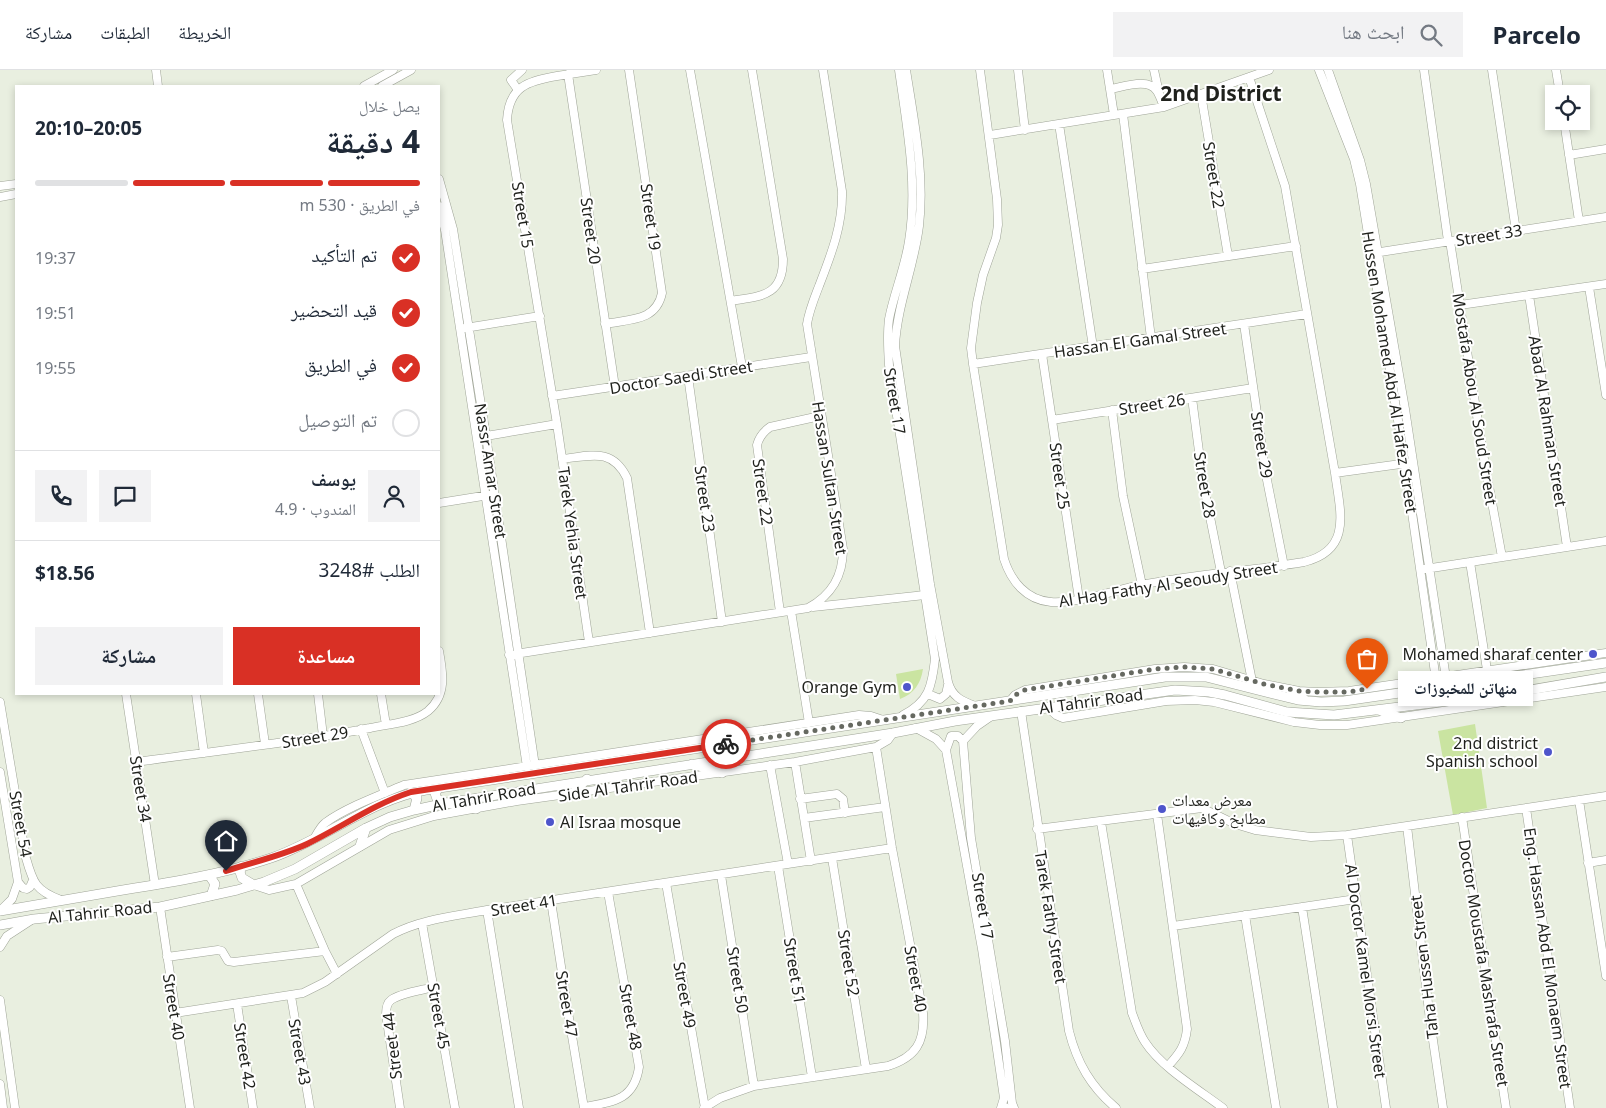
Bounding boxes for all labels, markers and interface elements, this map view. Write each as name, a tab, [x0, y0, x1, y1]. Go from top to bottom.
search box	[1113, 12, 1463, 57]
text: Parcelo	[1493, 18, 1581, 51]
text: ابحث هنا	[1342, 19, 1405, 45]
text: مشاركة	[25, 20, 72, 44]
text: الطبقات	[100, 20, 150, 44]
text: الخريطة	[178, 20, 231, 44]
icon: search	[1417, 21, 1445, 49]
district label: 2nd District	[1160, 79, 1282, 107]
map controls	[1545, 85, 1590, 130]
button: locate	[1545, 85, 1590, 130]
text: يصل خلال	[359, 95, 420, 117]
text: 20:05–20:10	[35, 115, 142, 141]
text: 4 دقيقة	[326, 119, 420, 162]
street label: Street 22	[1198, 140, 1230, 210]
street label: Street 15	[507, 180, 539, 250]
street label: Street 19	[635, 182, 667, 252]
text: في الطريق · 530 m	[299, 194, 420, 216]
street label: Street 20	[575, 196, 607, 266]
street label: Street 33	[1454, 219, 1524, 251]
street label: Hussen Mohamed Abd Al Hafez Street	[1357, 229, 1423, 515]
text: تم التأكيد	[312, 242, 377, 268]
icon: check	[392, 244, 420, 272]
text: 19:37	[35, 247, 76, 269]
street label: Mostafa Abou Al Soud Street	[1447, 291, 1503, 507]
text: قيد التحضير	[291, 297, 377, 323]
icon: check	[392, 299, 420, 327]
text: 19:51	[35, 302, 76, 324]
street label: Hassan El Gamal Street	[1052, 317, 1228, 363]
street label: Abad Al Rahman Street	[1524, 334, 1572, 508]
text: في الطريق	[304, 352, 377, 378]
icon: check	[392, 354, 420, 382]
street label: Doctor Saedi Street	[608, 355, 754, 399]
text: 19:55	[35, 357, 76, 379]
street label: Street 17	[879, 366, 911, 436]
street label: Street 26	[1117, 388, 1187, 420]
street label: Hassan Sultan Street	[807, 400, 853, 557]
street label: Nassr Amar Street	[469, 402, 513, 541]
text: تم التوصيل	[298, 407, 377, 433]
street label: Street 29	[1246, 410, 1278, 480]
street label: Street 25	[1044, 441, 1076, 511]
street label: Street 28	[1189, 450, 1221, 520]
street label: Street 22	[747, 457, 779, 527]
street label: Street 23	[689, 464, 721, 534]
street label: Tarek Yehia Street	[553, 465, 593, 601]
text: يوسف	[311, 466, 356, 492]
button: phone	[35, 470, 87, 522]
button: chat	[99, 470, 151, 522]
button: person	[368, 470, 420, 522]
text: المندوب · 4.9	[275, 498, 356, 520]
street label: Al Hag Fathy Al Seoudy Street	[1057, 556, 1279, 612]
text: الطلب #3248	[319, 557, 420, 583]
text: $18.56	[35, 560, 95, 586]
button: مشاركة	[35, 627, 223, 685]
button: مساعدة	[233, 627, 420, 685]
pin	[1346, 638, 1388, 689]
place label: Mohamed sharaf center	[1403, 643, 1583, 665]
icon: bag	[1353, 645, 1381, 673]
marker: Mohamed sharaf center	[1587, 648, 1599, 660]
callout: منهاتن للمخبوزات	[1397, 672, 1532, 706]
place label: Orange Gym	[802, 676, 897, 698]
text: منهاتن للمخبوزات	[1414, 677, 1517, 699]
marker: Orange Gym	[901, 681, 913, 693]
street label: Al Tahrir Road	[1038, 683, 1144, 719]
courier	[701, 719, 751, 769]
street label: Street 29	[280, 721, 350, 753]
icon: bike	[712, 730, 740, 758]
place label: 2nd district Spanish school	[1426, 732, 1538, 772]
marker: 2nd district Spanish school	[1542, 746, 1554, 758]
street label: Street 34	[125, 754, 157, 824]
street label: Side Al Tahrir Road	[557, 765, 699, 807]
street label: Al Tahrir Road	[430, 777, 538, 817]
street label: Street 54	[4, 789, 38, 859]
place label: معرض معدات مطابخ وكافيهات	[1172, 789, 1266, 829]
marker: معرض معدات مطابخ وكافيهات	[1156, 803, 1168, 815]
place label: Al Israa mosque	[560, 811, 681, 833]
marker: Al Israa mosque	[544, 816, 556, 828]
pin	[205, 820, 247, 871]
street label: Eng. Hassan Abd El Monaem Street	[1519, 826, 1577, 1090]
icon: home	[212, 827, 240, 855]
street label: Doctor Moustafa Mashrafa Street	[1454, 838, 1514, 1088]
street label: Tarek Fathy Street	[1030, 849, 1072, 985]
street label: Al Doctor Kamel Morsi Street	[1340, 862, 1392, 1080]
street label: Street 17	[967, 871, 999, 941]
street label: Street 41	[489, 889, 559, 921]
street label: Taha Hussen Street	[1404, 894, 1444, 1040]
street label: Al Tahrir Road	[47, 896, 153, 928]
street label: Street 52	[833, 928, 865, 998]
street label: Street 51	[779, 936, 811, 1006]
street label: Street 40	[899, 944, 933, 1014]
street label: Street 50	[722, 945, 754, 1015]
street label: Street 49	[668, 960, 702, 1030]
street label: Street 47	[551, 969, 583, 1039]
street label: Street 40	[158, 972, 190, 1042]
street label: Street 45	[422, 981, 456, 1051]
street label: Street 48	[614, 982, 648, 1052]
street label: Street 44	[377, 1011, 407, 1081]
street label: Street 43	[283, 1017, 317, 1087]
street label: Street 42	[229, 1021, 261, 1091]

